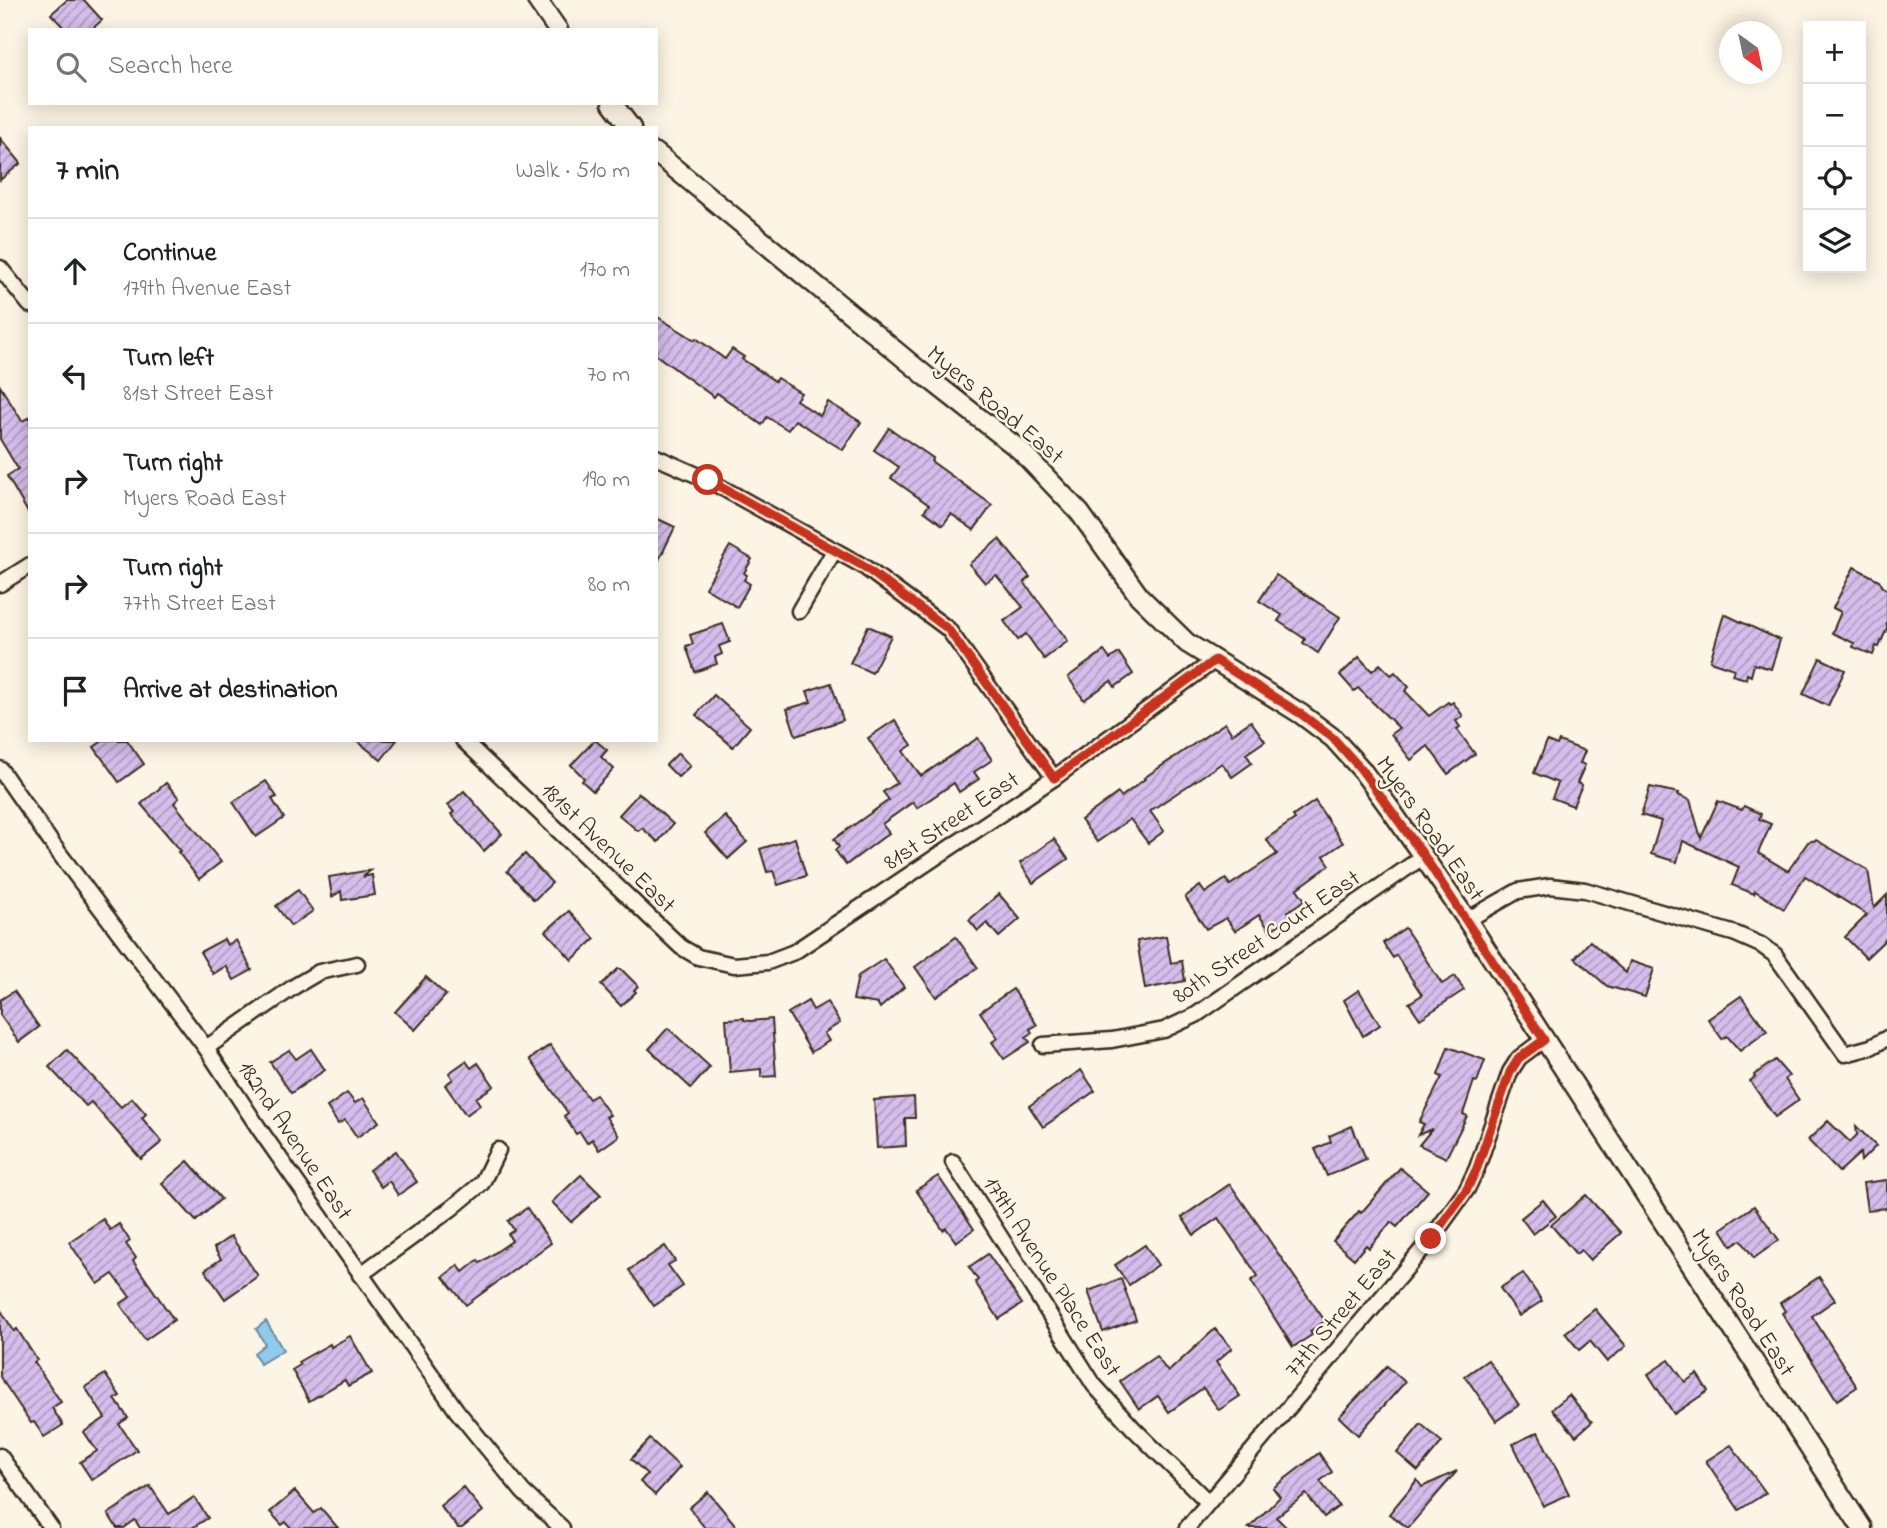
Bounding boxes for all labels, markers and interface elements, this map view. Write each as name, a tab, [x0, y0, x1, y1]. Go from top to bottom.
north arrow	[1719, 21, 1782, 84]
map controls	[1803, 21, 1866, 273]
button: +	[1803, 21, 1866, 84]
search box	[28, 28, 658, 105]
icon: search	[52, 48, 90, 86]
text: Search here	[108, 48, 233, 86]
button: −	[1803, 84, 1866, 147]
button: locate	[1803, 147, 1866, 210]
text: 7 min	[56, 150, 119, 194]
text: Walk · 510 m	[515, 155, 630, 188]
button: layers	[1803, 210, 1866, 273]
text: Continue	[123, 235, 216, 273]
icon: ahead	[56, 252, 94, 290]
text: 170 m	[580, 254, 630, 287]
text: 179th Avenue East	[123, 273, 291, 306]
street label: Myers Road East	[917, 338, 1071, 475]
text: Turn left	[123, 340, 214, 378]
icon: left	[56, 357, 94, 395]
text: 70 m	[587, 359, 630, 392]
text: 81st Street East	[123, 378, 274, 411]
text: Turn right	[123, 445, 223, 483]
icon: right	[56, 462, 94, 500]
text: 190 m	[582, 464, 630, 497]
route start	[692, 464, 723, 495]
text: Myers Road East	[123, 483, 286, 516]
text: Turn right	[123, 550, 223, 588]
icon: right	[56, 567, 94, 605]
text: 80 m	[588, 569, 630, 602]
text: 77th Street East	[123, 588, 276, 621]
icon: arrive	[56, 672, 94, 710]
text: Arrive at destination	[123, 672, 338, 710]
street label: Myers Road East	[1365, 750, 1492, 910]
street label: 81st Street East	[877, 764, 1027, 881]
street label: 181st Avenue East	[532, 775, 683, 923]
street label: 80th Street Court East	[1166, 862, 1368, 1014]
street label: 182nd Avenue East	[228, 1055, 360, 1228]
street label: 179th Avenue Place East	[973, 1170, 1129, 1384]
street label: Myers Road East	[1680, 1222, 1803, 1385]
route end	[1415, 1223, 1446, 1254]
street label: 77th Street East	[1277, 1241, 1407, 1386]

